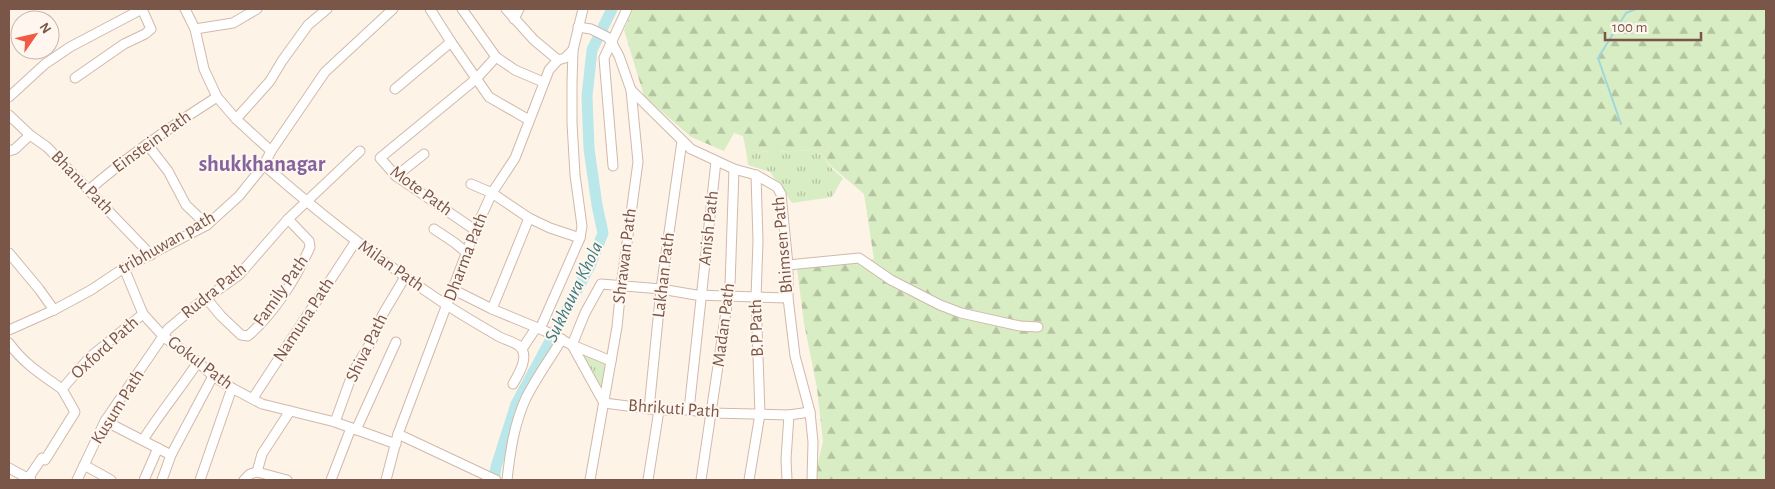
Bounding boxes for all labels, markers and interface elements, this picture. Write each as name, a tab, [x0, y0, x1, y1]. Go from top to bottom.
north arrow	[10, 10, 60, 60]
scale bar	[1605, 10, 1701, 42]
text: N	[36, 20, 53, 36]
text: 100 m	[1612, 20, 1647, 35]
street label: Einstein Path	[110, 108, 194, 176]
street label: Bhanu Path	[47, 148, 117, 218]
district label: shukkhanagar	[199, 153, 326, 175]
street label: Mote Path	[387, 163, 455, 219]
street label: Anish Path	[696, 190, 722, 266]
street label: Bhimsen Path	[770, 196, 796, 294]
street label: Shrawan Path	[610, 207, 640, 305]
street label: tribhuwan path	[116, 208, 218, 278]
street label: Dharma Path	[441, 210, 491, 304]
street label: Lakhan Path	[650, 231, 678, 319]
street label: Milan Path	[355, 237, 427, 295]
water label: Sukhaura Khola	[541, 239, 607, 345]
street label: Family Path	[250, 252, 312, 330]
street label: Rudra Path	[178, 260, 250, 322]
street label: Namuna Path	[270, 275, 338, 365]
street label: Madan Path	[710, 282, 738, 368]
street label: B.P Path	[747, 299, 767, 357]
street label: Shiva Path	[343, 311, 391, 385]
street label: Oxford Path	[68, 313, 142, 383]
street label: Gokul Path	[164, 333, 236, 393]
street label: Kusum Path	[88, 367, 148, 447]
street label: Bhrikuti Path	[628, 397, 720, 421]

